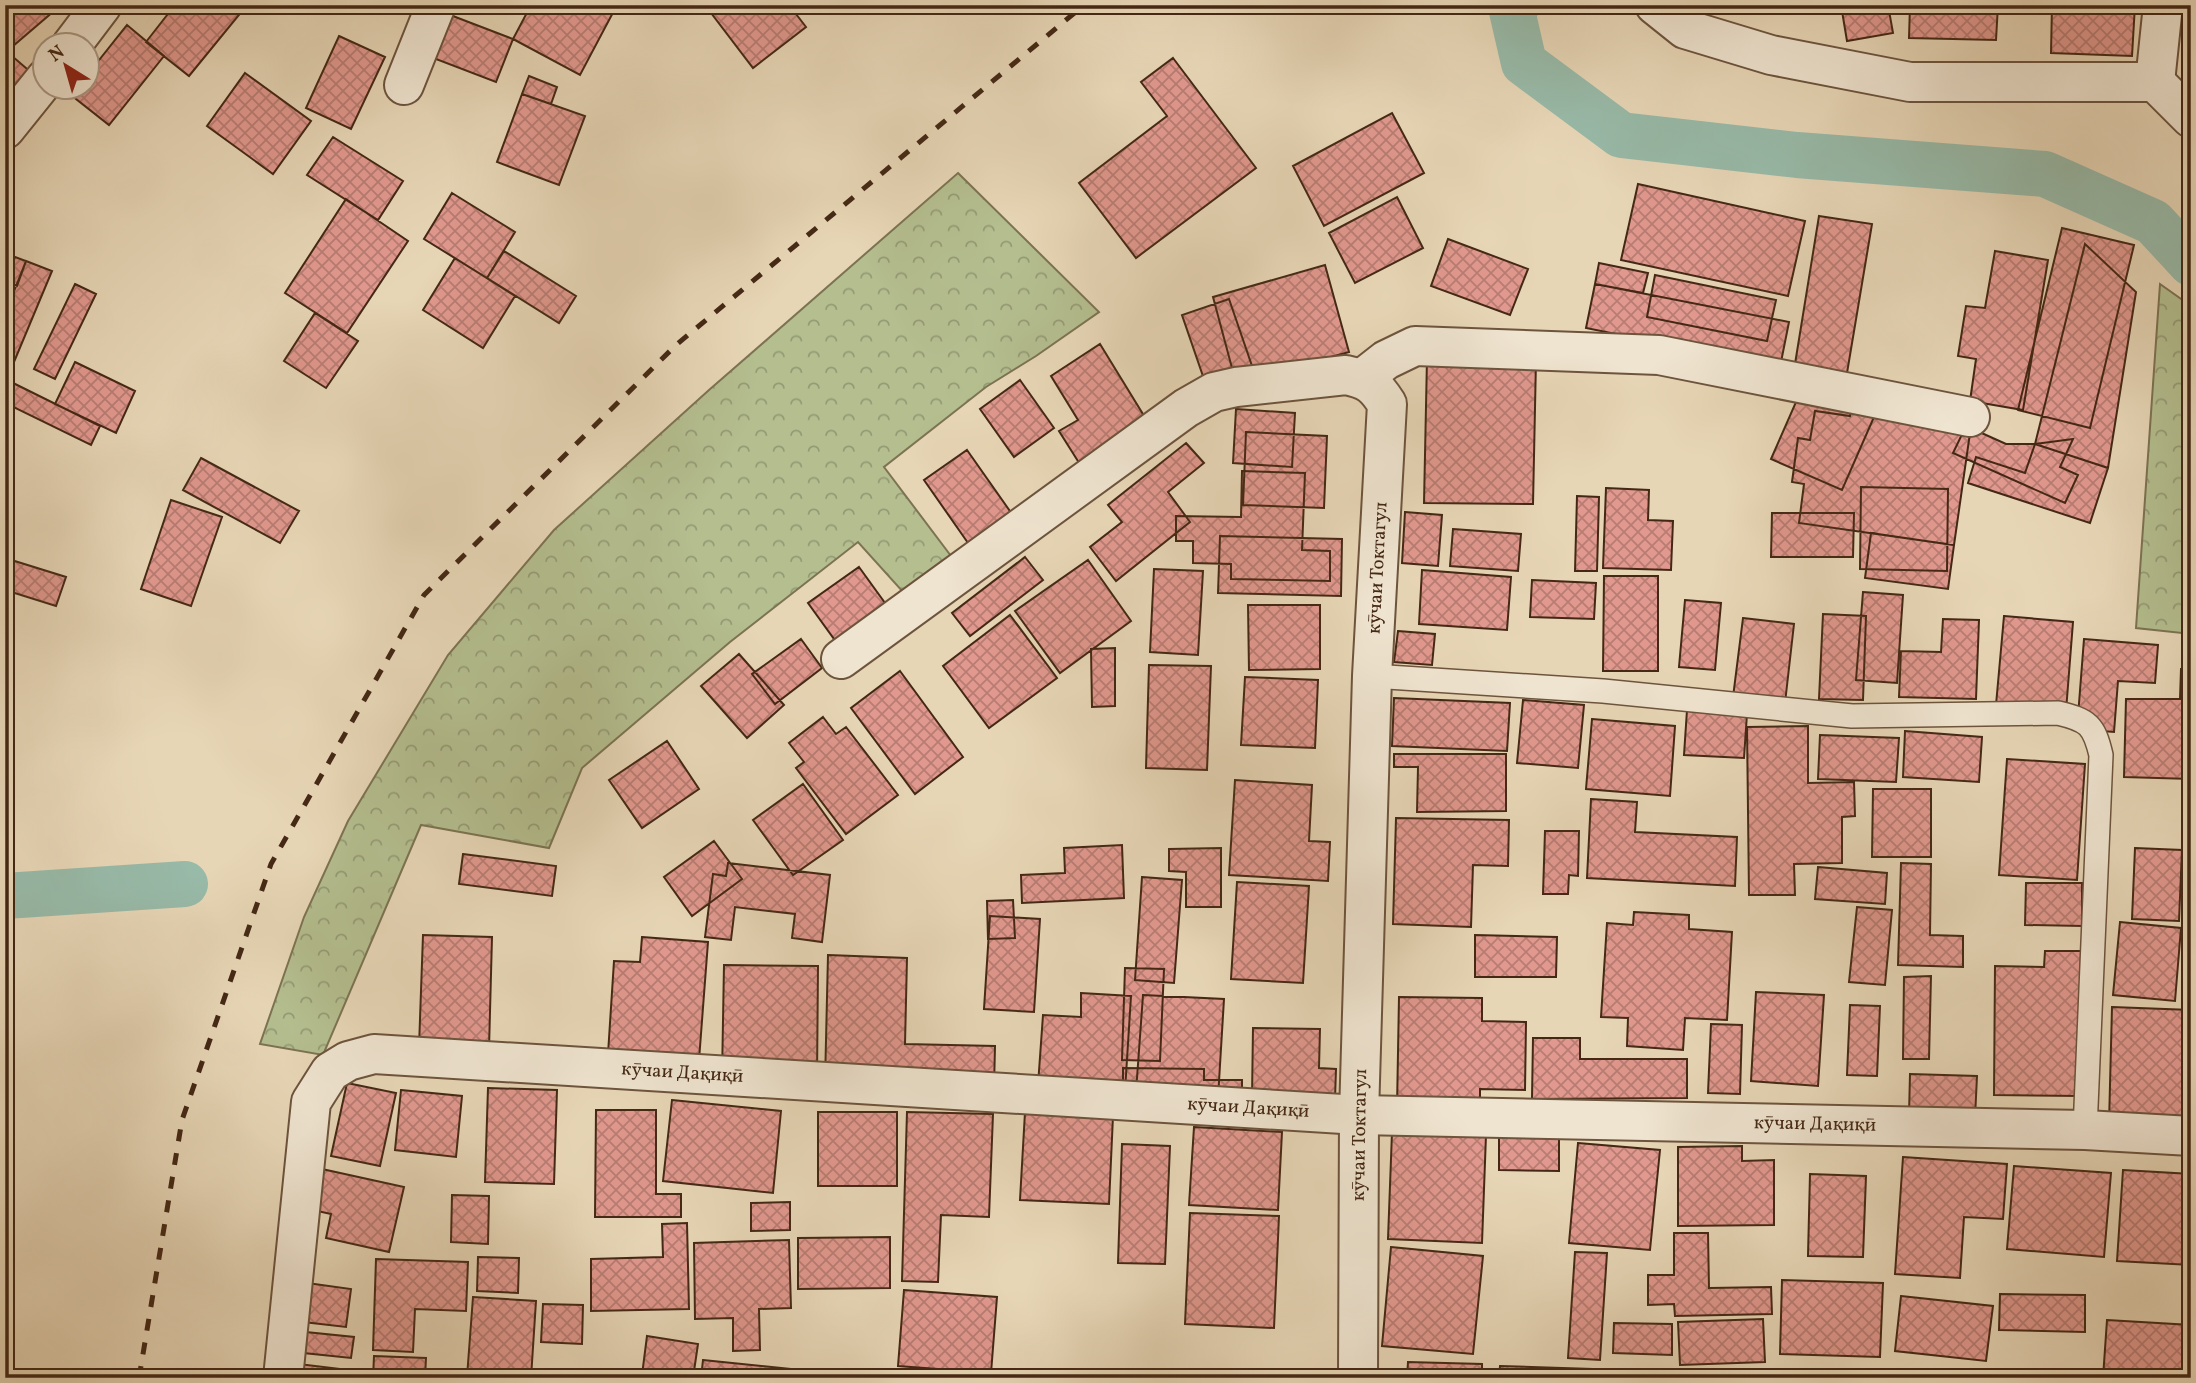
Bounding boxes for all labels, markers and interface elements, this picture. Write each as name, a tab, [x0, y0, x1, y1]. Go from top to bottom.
north arrow	[32, 32, 102, 102]
text: N	[44, 39, 70, 69]
street label: кӯчаи Токтагул	[1362, 501, 1394, 635]
street label: кӯчаи Дақиқӣ	[621, 1056, 744, 1090]
street label: кӯчаи Токтагул	[1346, 1069, 1374, 1201]
street label: кӯчаи Дақиқӣ	[1187, 1091, 1310, 1125]
street label: кӯчаи Дақиқӣ	[1754, 1110, 1876, 1139]

